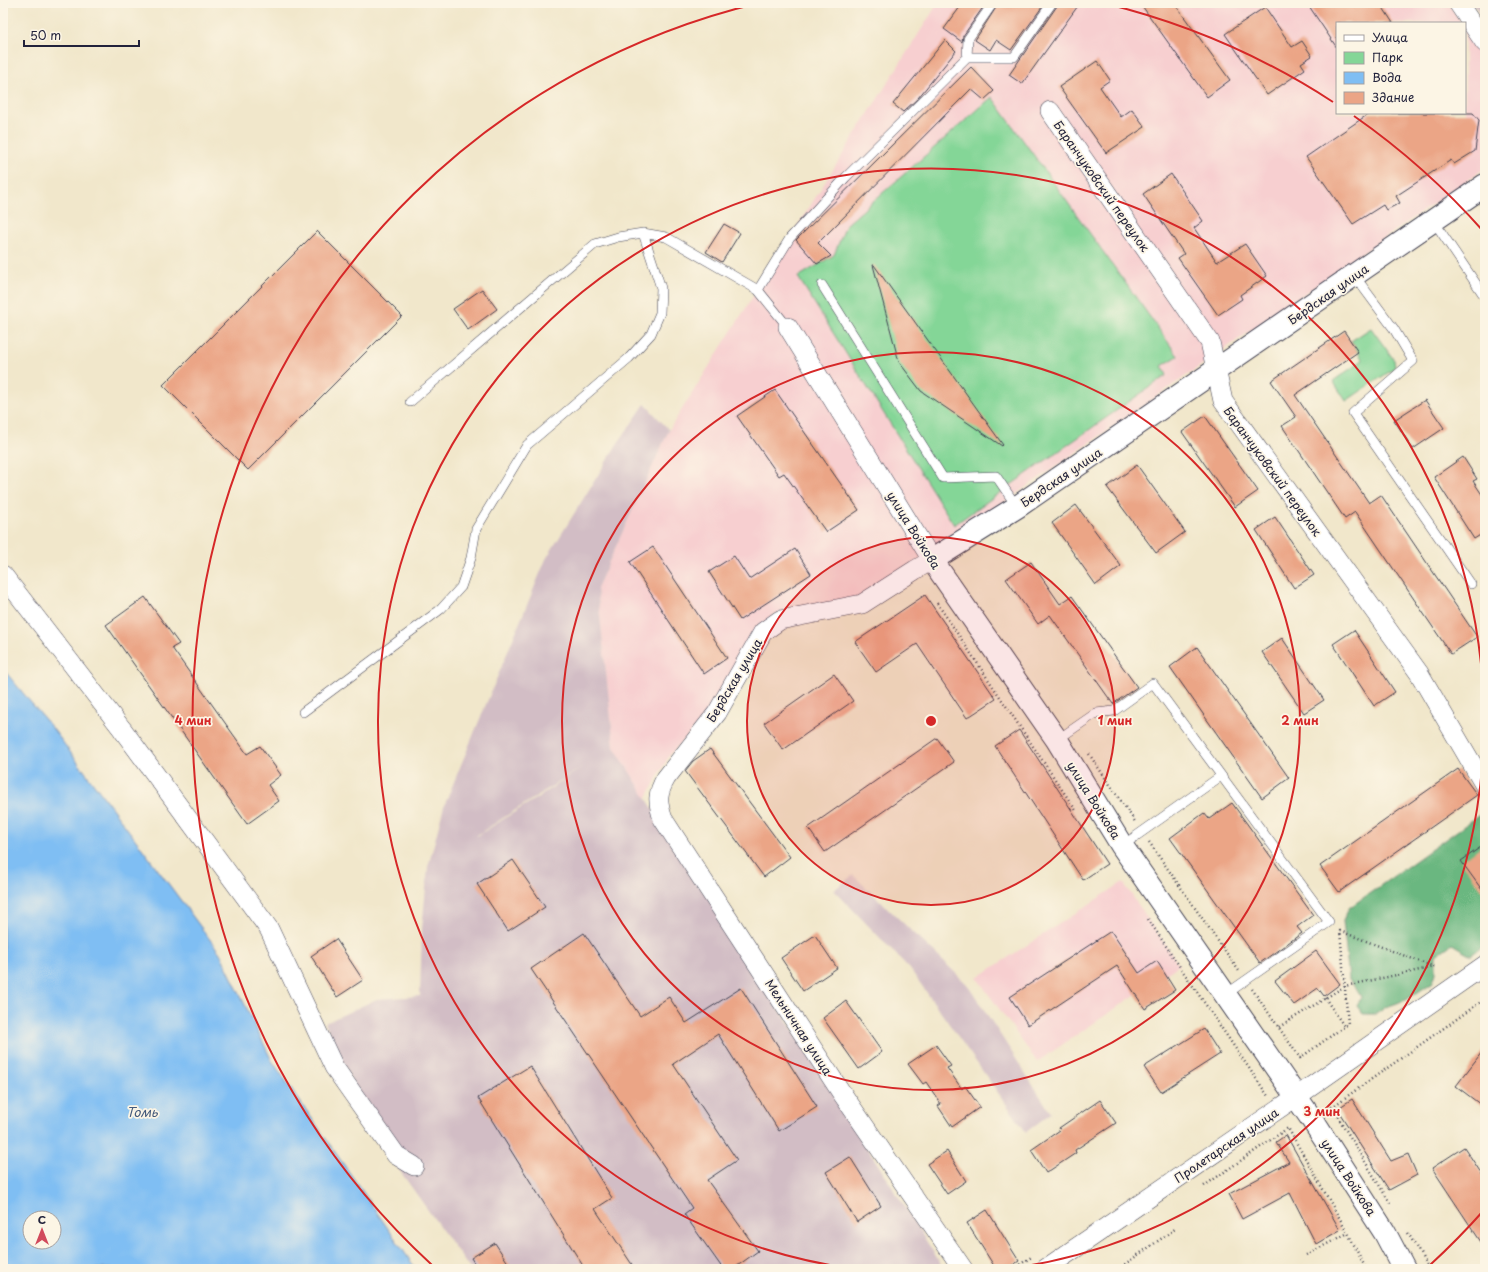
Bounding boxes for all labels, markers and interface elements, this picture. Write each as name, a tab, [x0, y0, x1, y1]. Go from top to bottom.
scale bar	[24, 22, 139, 48]
legend	[1336, 22, 1466, 114]
text: 50 m	[30, 26, 61, 44]
text: Улица	[1372, 28, 1408, 46]
text: Парк	[1372, 48, 1404, 66]
text: Вода	[1372, 68, 1402, 86]
text: Здание	[1372, 88, 1414, 106]
street label: Баранчуковский переулок	[1050, 117, 1155, 256]
street label: Бердская улица	[1284, 259, 1372, 329]
street label: Баранчуковский переулок	[1220, 402, 1327, 540]
street label: Бердская улица	[1017, 443, 1106, 511]
street label: улица Войкова	[883, 487, 946, 573]
street label: Бердская улица	[702, 634, 766, 725]
text: 4 мин	[174, 711, 212, 729]
text: 1 мин	[1098, 711, 1133, 729]
text: 2 мин	[1281, 711, 1319, 729]
centre of rings	[924, 714, 938, 728]
street label: улица Войкова	[1063, 757, 1126, 843]
street label: Мельничная улица	[761, 975, 837, 1079]
water label: Томь	[126, 1102, 159, 1121]
text: 3 мин	[1304, 1102, 1341, 1120]
street label: Пролетарская улица	[1170, 1103, 1282, 1187]
street label: улица Войкова	[1317, 1135, 1381, 1220]
north arrow	[22, 1210, 62, 1250]
text: С	[38, 1211, 46, 1228]

